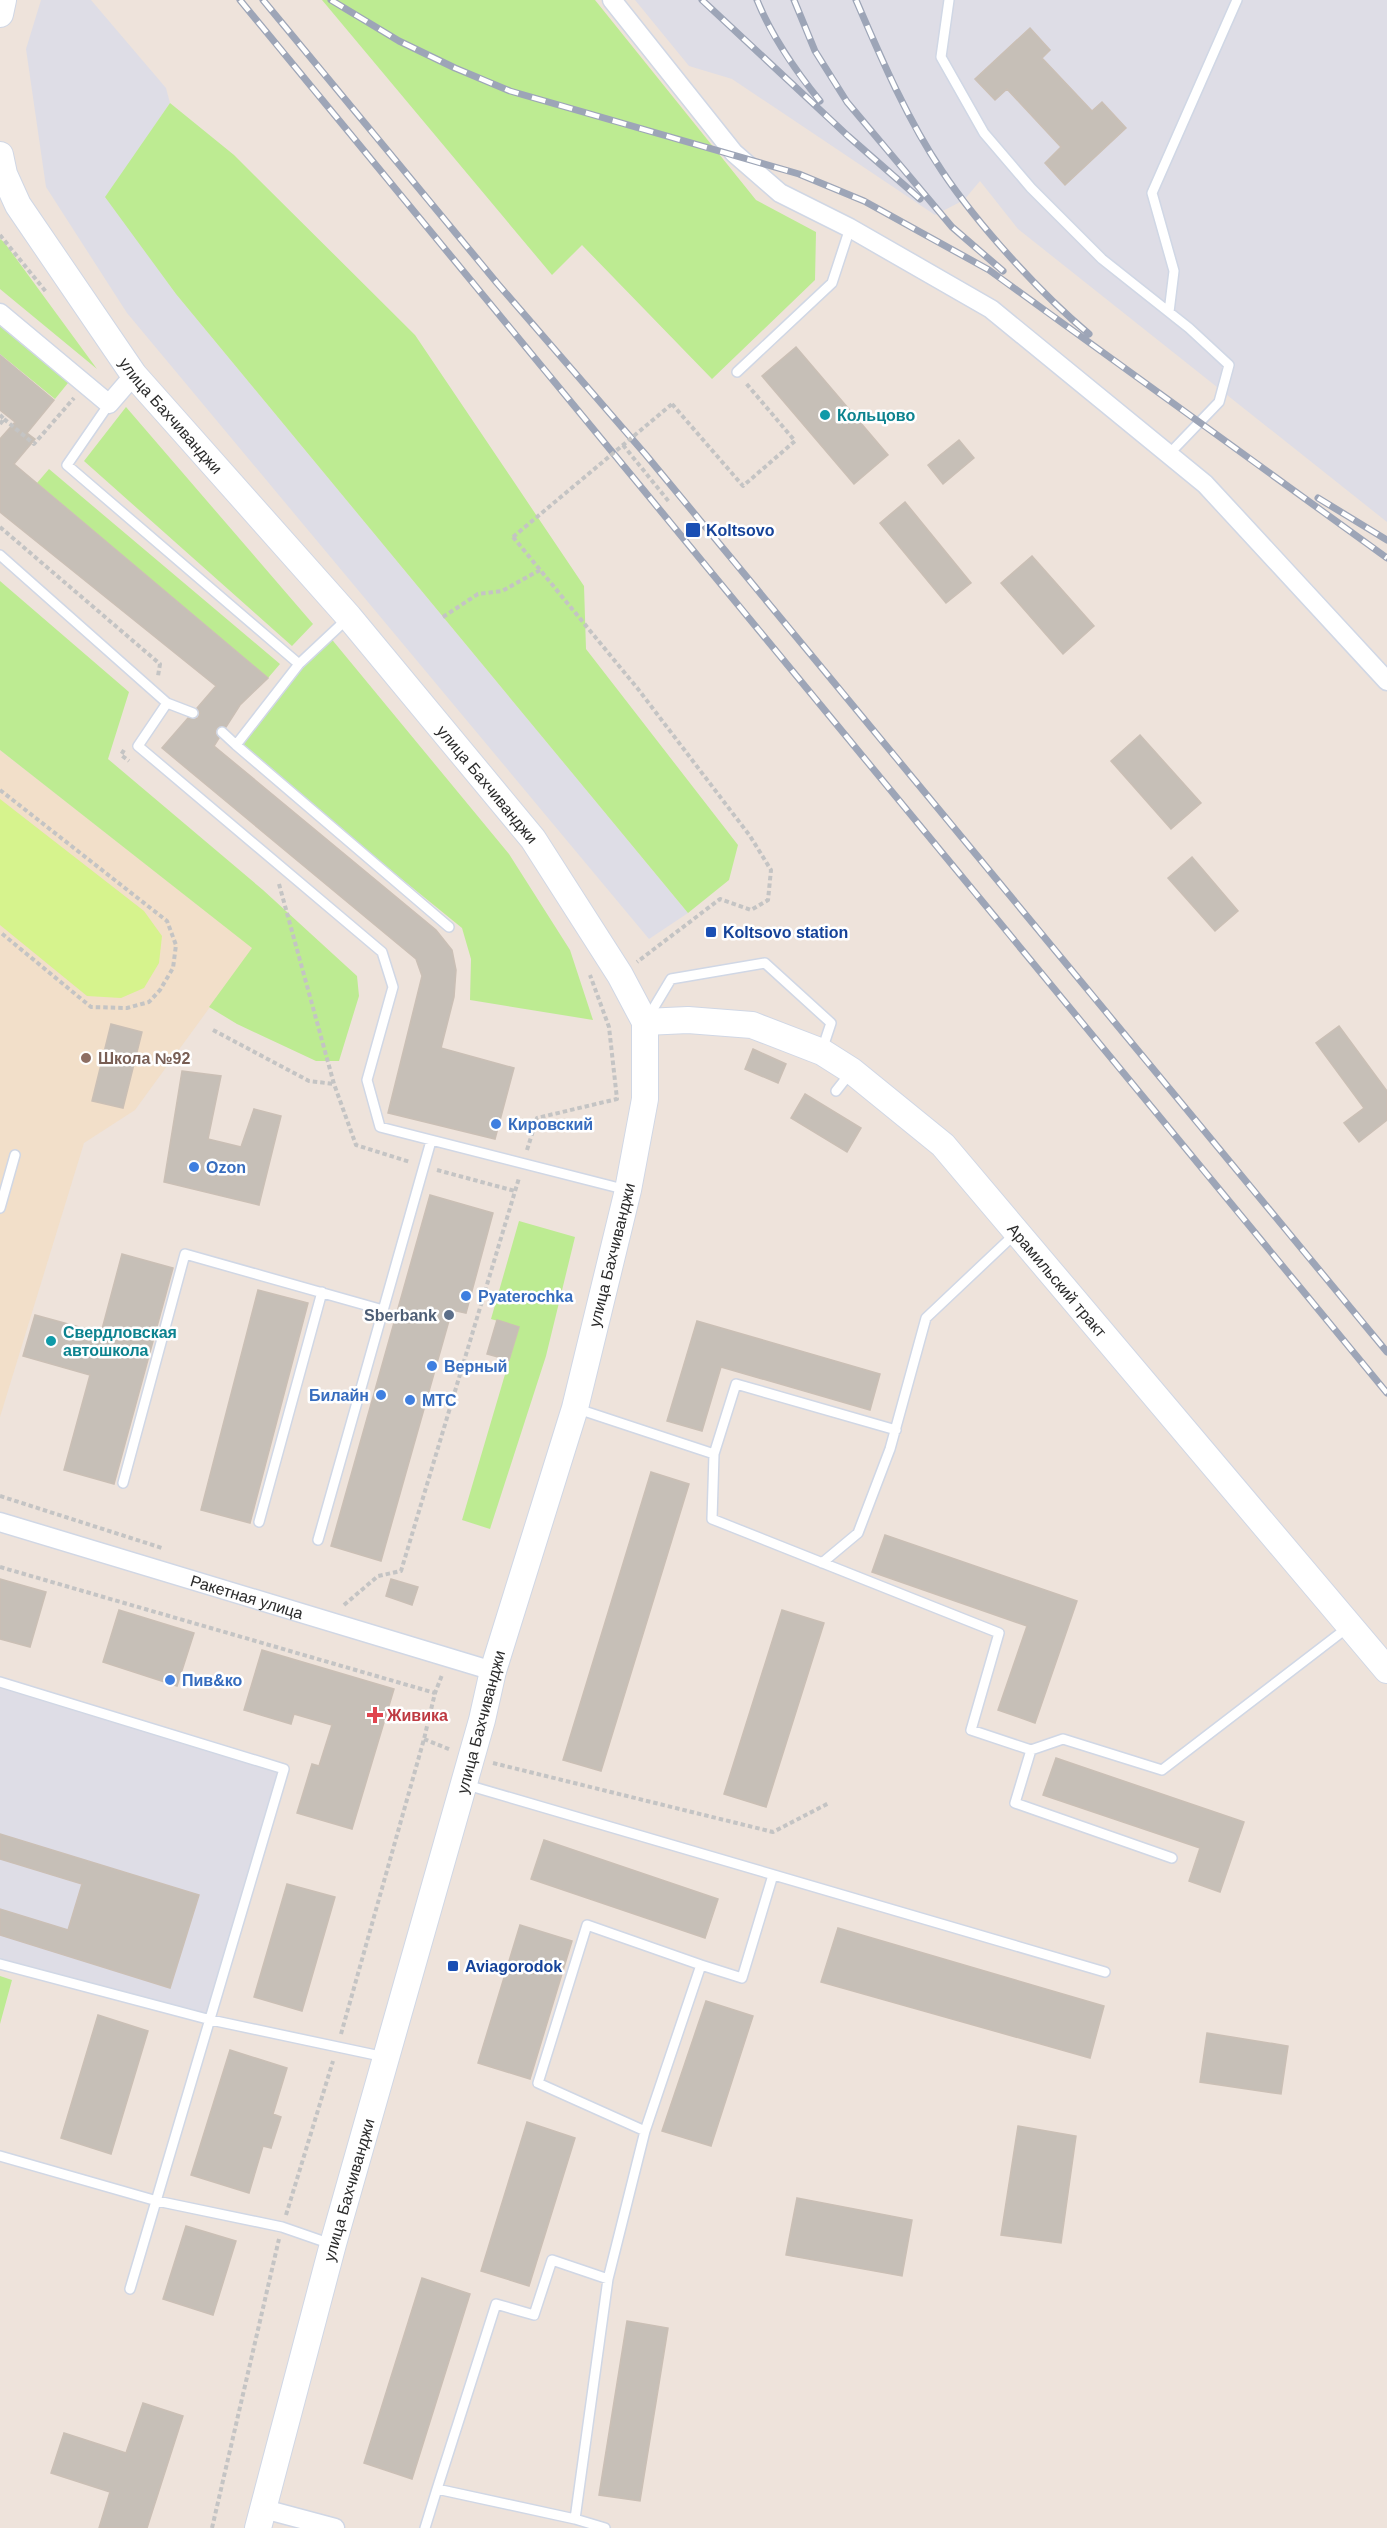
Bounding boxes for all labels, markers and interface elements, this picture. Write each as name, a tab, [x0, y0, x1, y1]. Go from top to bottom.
street label: улица Бахчиванджи	[116, 354, 226, 477]
place label: Кольцово	[837, 407, 915, 424]
marker: Кольцово	[818, 408, 832, 422]
marker: Koltsovo	[684, 521, 702, 539]
place label: Koltsovo	[706, 522, 775, 539]
street label: улица Бахчиванджи	[434, 722, 541, 846]
place label: Koltsovo station	[723, 924, 848, 941]
marker: Koltsovo station	[704, 925, 718, 939]
place label: Школа №92	[98, 1050, 190, 1067]
marker: Школа №92	[79, 1051, 93, 1065]
place label: Кировский	[508, 1116, 593, 1133]
marker: Кировский	[489, 1117, 503, 1131]
place label: Ozon	[206, 1159, 246, 1176]
marker: Ozon	[187, 1160, 201, 1174]
street label: улица Бахчиванджи	[586, 1181, 638, 1329]
street label: Арамильский тракт	[1005, 1220, 1110, 1341]
place label: Pyaterochka	[478, 1288, 573, 1305]
marker: Pyaterochka	[459, 1289, 473, 1303]
place label: Sberbank	[364, 1307, 437, 1324]
marker: Sberbank	[442, 1308, 456, 1322]
place label: Свердловская автошкола	[63, 1324, 177, 1359]
marker: Свердловская автошкола	[44, 1334, 58, 1348]
place label: Верный	[444, 1358, 507, 1375]
marker: Верный	[425, 1359, 439, 1373]
place label: Билайн	[309, 1387, 369, 1404]
marker: Билайн	[374, 1388, 388, 1402]
place label: МТС	[422, 1392, 457, 1409]
marker: МТС	[403, 1393, 417, 1407]
street label: Ракетная улица	[189, 1572, 305, 1622]
street label: улица Бахчиванджи	[454, 1648, 508, 1796]
place label: Пив&ко	[182, 1672, 243, 1689]
marker: Пив&ко	[163, 1673, 177, 1687]
place label: Живика	[386, 1707, 448, 1724]
marker: Живика	[368, 1708, 382, 1722]
place label: Aviagorodok	[465, 1958, 562, 1975]
marker: Aviagorodok	[446, 1959, 460, 1973]
street label: улица Бахчиванджи	[320, 2117, 378, 2263]

